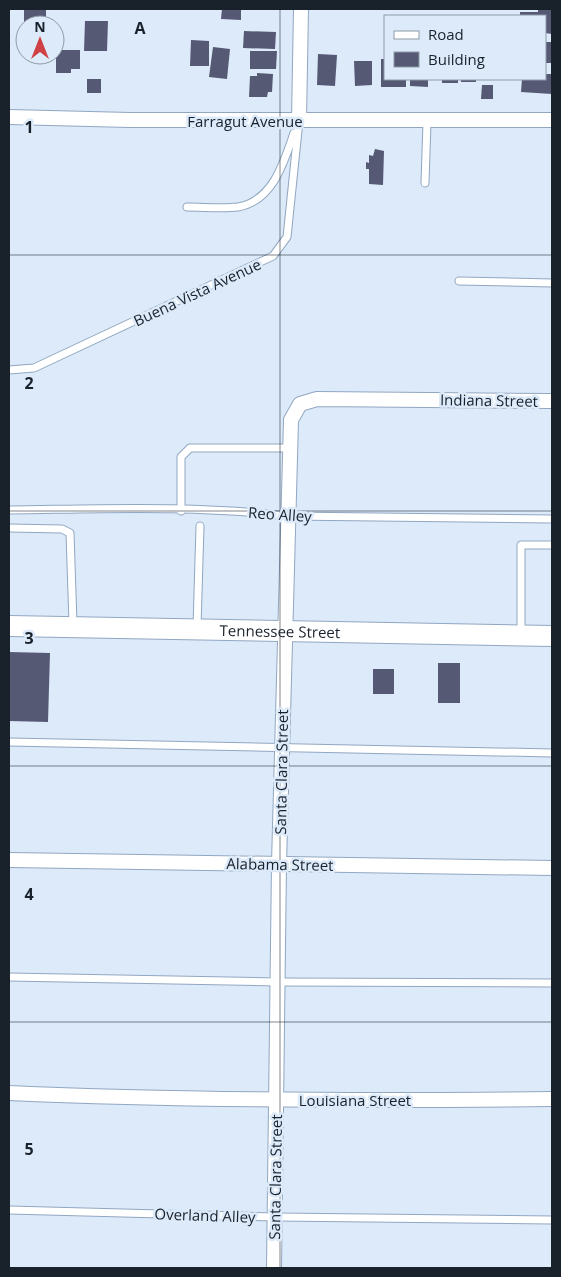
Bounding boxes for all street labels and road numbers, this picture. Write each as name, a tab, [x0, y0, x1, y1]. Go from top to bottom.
street label: Farragut Avenue	[187, 111, 303, 131]
street label: Buena Vista Avenue	[130, 254, 264, 330]
street label: Indiana Street	[440, 389, 538, 411]
street label: Reo Alley	[248, 502, 313, 526]
street label: Tennessee Street	[219, 620, 340, 642]
street label: Santa Clara Street	[270, 709, 292, 835]
street label: Alabama Street	[226, 853, 334, 875]
street label: Louisiana Street	[299, 1090, 411, 1110]
street label: Santa Clara Street	[264, 1114, 286, 1240]
street label: Overland Alley	[154, 1203, 256, 1227]

